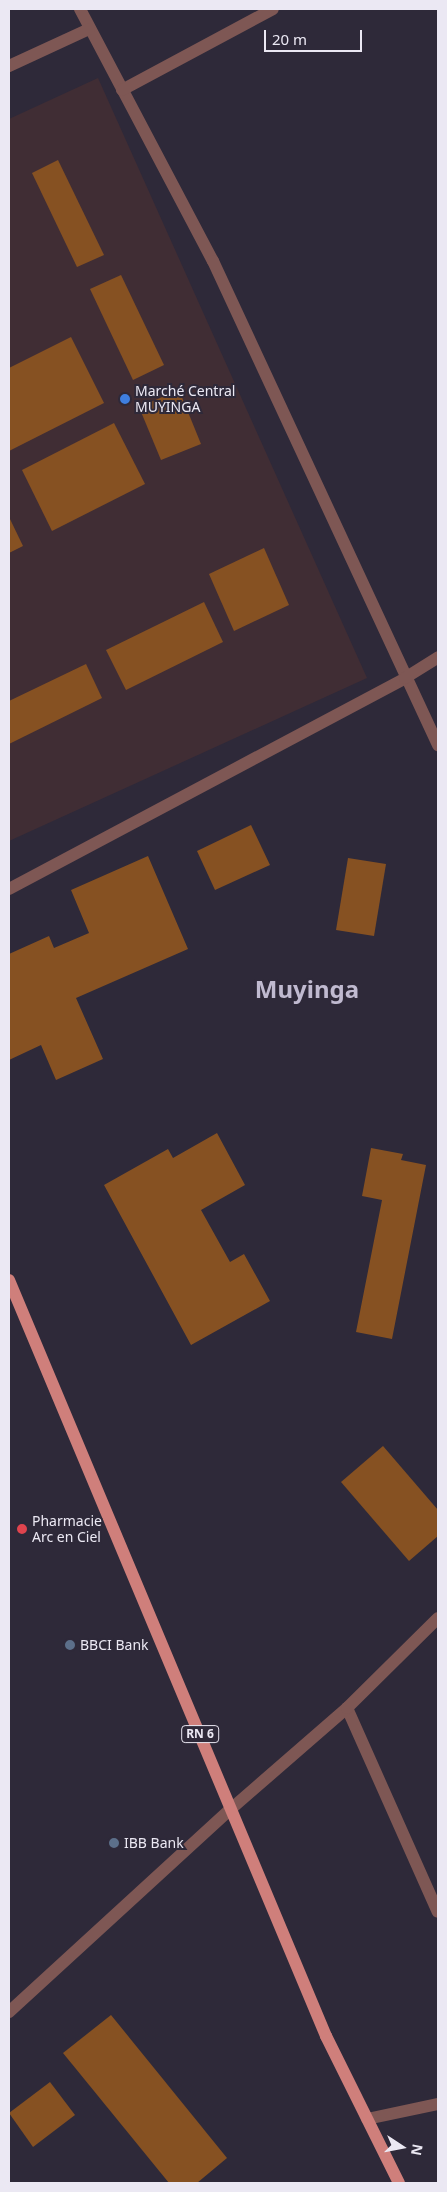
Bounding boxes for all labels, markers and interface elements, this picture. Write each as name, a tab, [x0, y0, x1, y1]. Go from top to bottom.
scale bar	[267, 20, 364, 52]
text: 20 m	[272, 29, 307, 49]
place label: Marché Central MUYINGA	[135, 383, 235, 416]
marker: Marché Central MUYINGA	[119, 393, 131, 405]
district label: Muyinga	[255, 975, 359, 1003]
place label: Pharmacie Arc en Ciel	[32, 1513, 102, 1545]
marker: Pharmacie Arc en Ciel	[16, 1523, 28, 1535]
place label: BBCI Bank	[80, 1637, 149, 1653]
marker: BBCI Bank	[64, 1639, 76, 1651]
road number: RN 6	[180, 1725, 220, 1744]
place label: IBB Bank	[124, 1835, 184, 1851]
marker: IBB Bank	[108, 1837, 120, 1849]
north arrow	[377, 2122, 427, 2172]
text: N	[407, 2143, 428, 2157]

